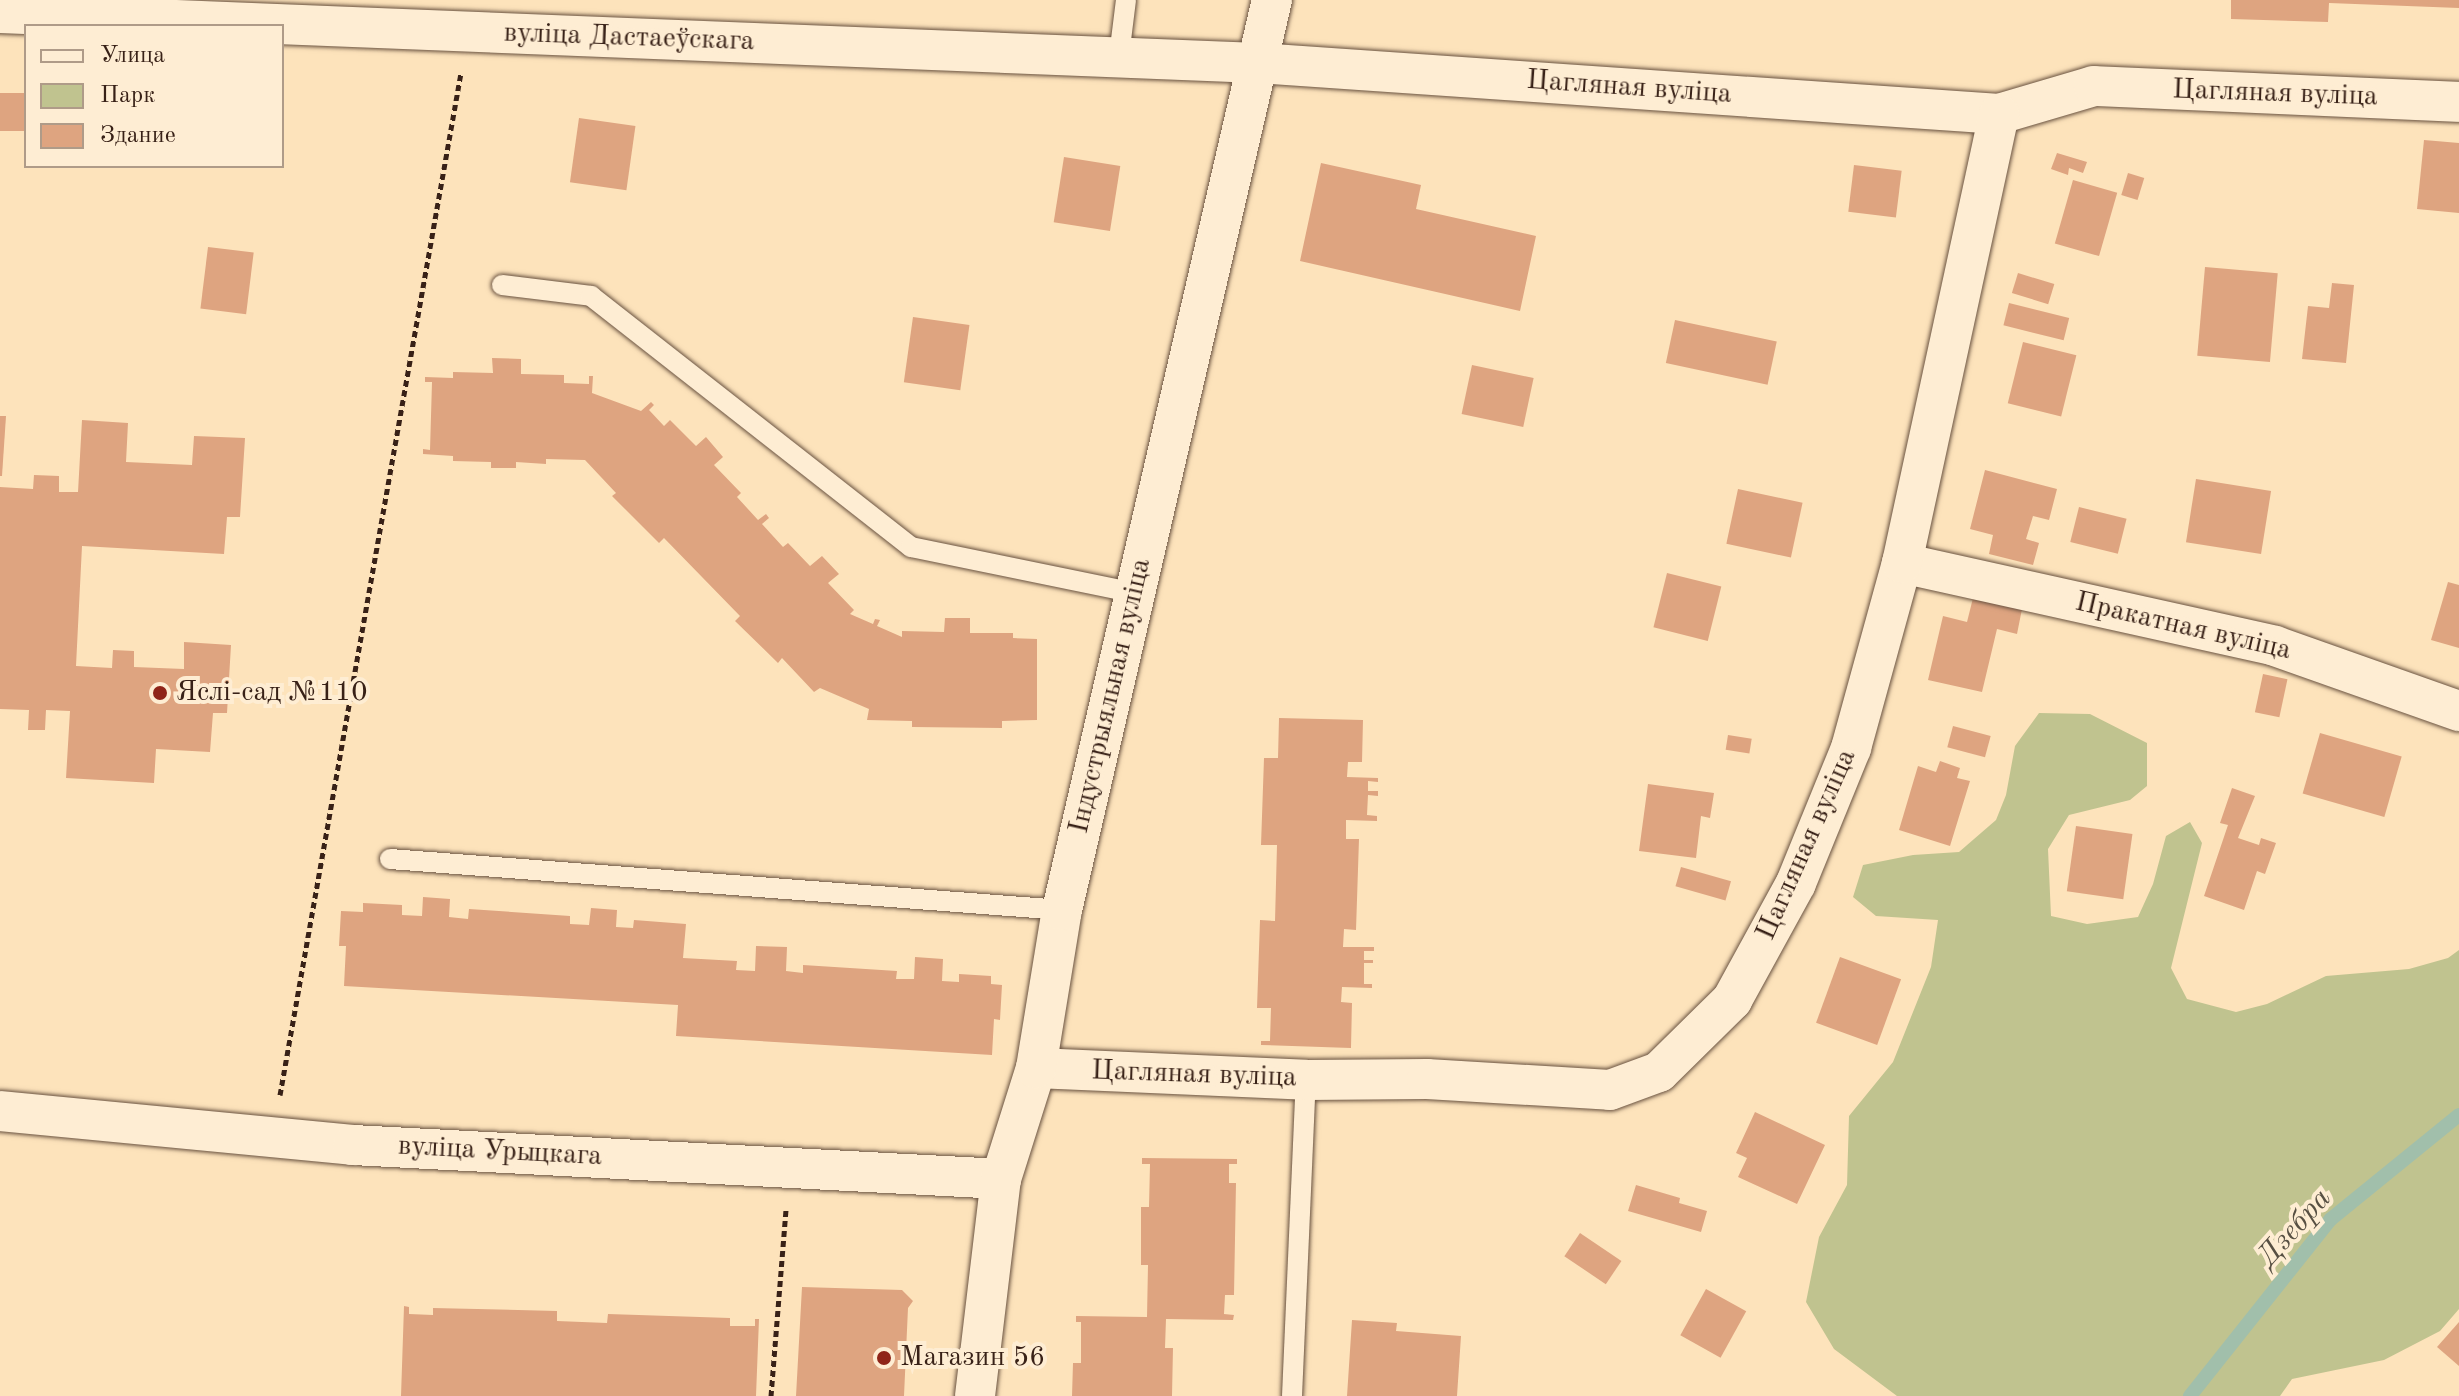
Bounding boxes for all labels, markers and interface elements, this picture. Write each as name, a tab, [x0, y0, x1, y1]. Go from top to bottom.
street label: вуліца Дастаеўскага	[503, 17, 755, 59]
legend	[24, 24, 284, 168]
text: Улица	[100, 44, 165, 68]
street label: Цагляная вуліца	[1525, 64, 1733, 112]
street label: Цагляная вуліца	[2172, 74, 2378, 114]
text: Парк	[100, 84, 155, 108]
text: Здание	[100, 124, 176, 148]
street label: Індустрыяльная вуліца	[1063, 555, 1159, 837]
street label: Пракатная вуліца	[2072, 586, 2294, 668]
place label: Яслі-сад №110	[176, 676, 367, 710]
marker: Яслі-сад №110	[151, 684, 169, 702]
street label: Цагляная вуліца	[1750, 744, 1864, 946]
street label: Цагляная вуліца	[1091, 1055, 1297, 1095]
street label: вуліца Урыцкага	[397, 1130, 603, 1174]
water label: Дзебра	[2250, 1181, 2340, 1275]
place label: Магазин 56	[900, 1341, 1045, 1375]
marker: Магазин 56	[875, 1349, 893, 1367]

